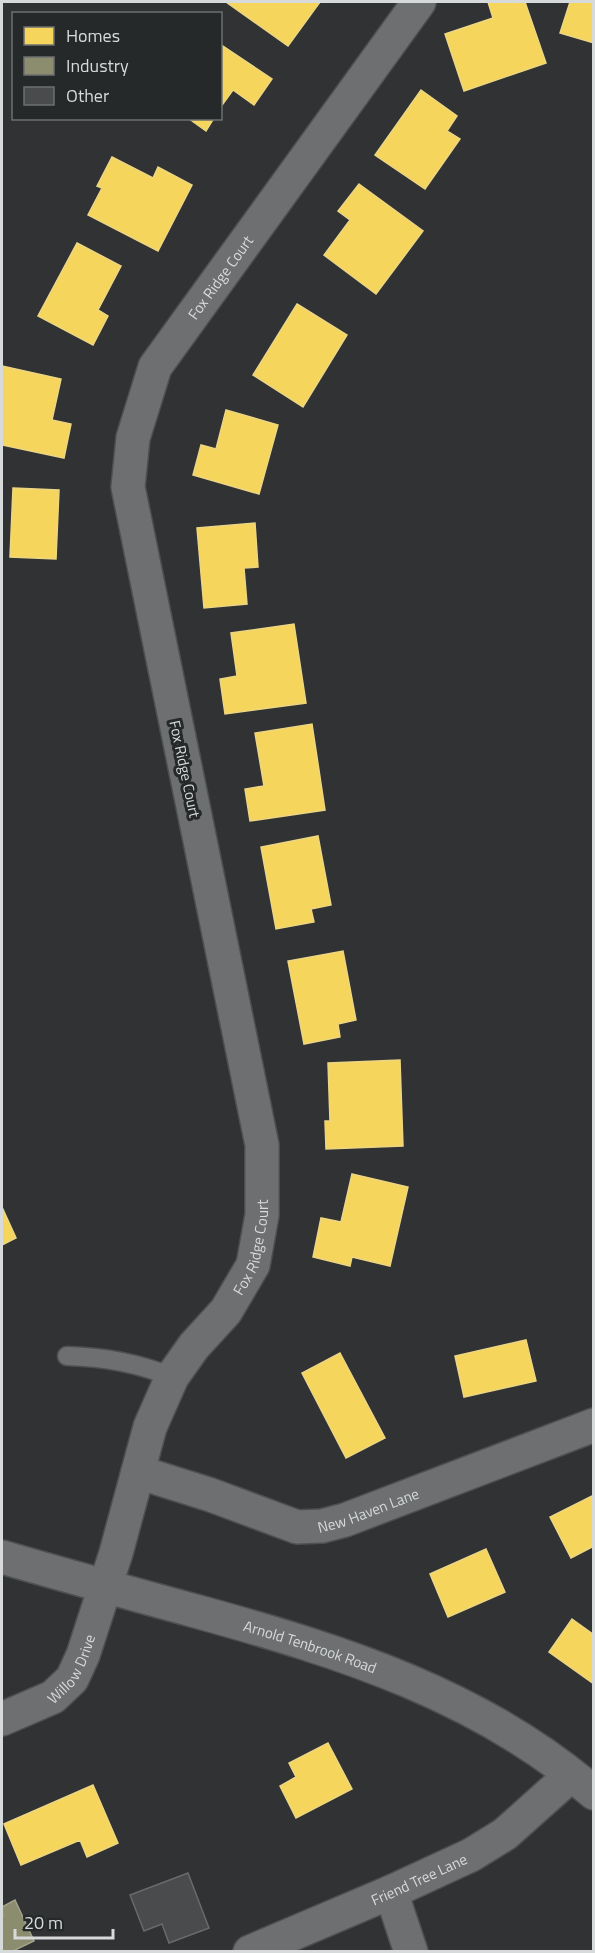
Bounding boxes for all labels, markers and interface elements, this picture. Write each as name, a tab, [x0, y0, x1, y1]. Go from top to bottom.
legend	[12, 12, 222, 120]
text: Homes	[66, 22, 120, 49]
text: Industry	[66, 52, 129, 79]
text: Other	[66, 82, 109, 109]
street label: Fox Ridge Court	[182, 230, 259, 324]
street label: Fox Ridge Court	[163, 718, 207, 820]
street label: Fox Ridge Court	[227, 1199, 274, 1299]
street label: New Haven Lane	[315, 1481, 422, 1538]
street label: Arnold Tenbrook Road	[241, 1614, 380, 1679]
street label: Willow Drive	[41, 1631, 101, 1709]
street label: Friend Tree Lane	[367, 1847, 471, 1911]
scale bar	[15, 1902, 112, 1940]
text: 20 m	[24, 1909, 63, 1936]

